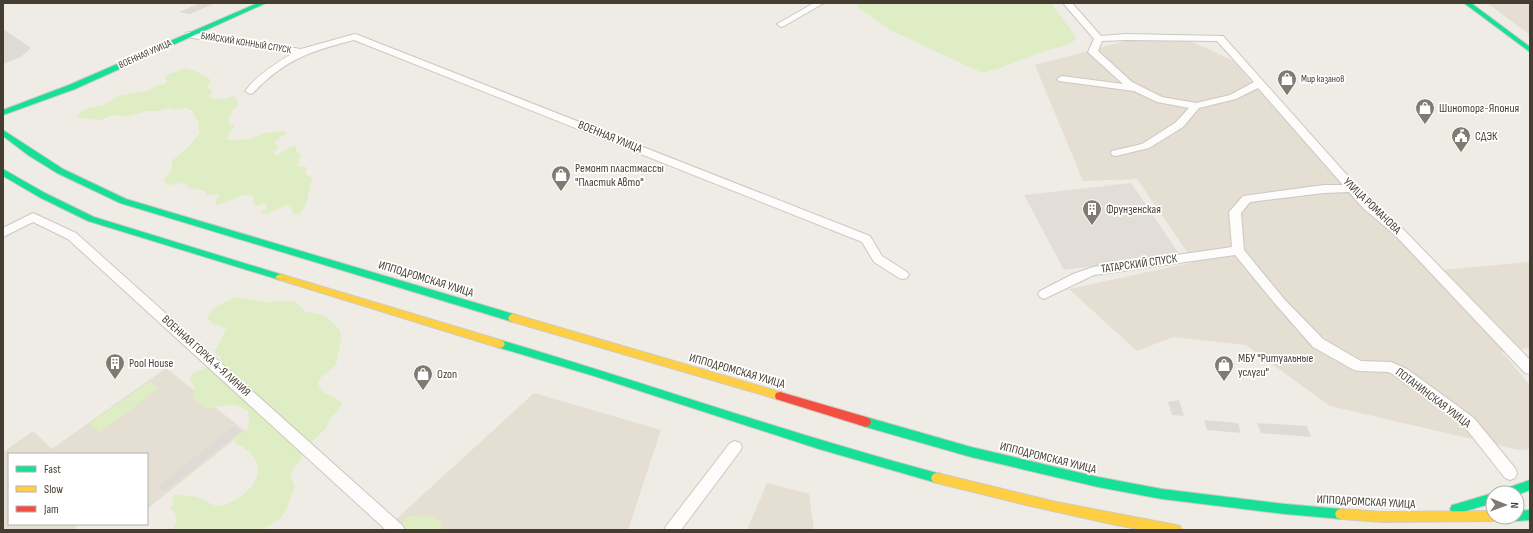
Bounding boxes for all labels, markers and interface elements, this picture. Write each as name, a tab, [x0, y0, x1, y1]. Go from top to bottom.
street label: БИЙСКИЙ КОННЫЙ СПУСК	[200, 30, 293, 56]
street label: ВОЕННАЯ УЛИЦА	[117, 37, 174, 71]
shop icon: Мир казанов	[1276, 68, 1298, 96]
place label: Мир казанов	[1301, 73, 1344, 85]
shop icon: Шиноторг-Япония	[1414, 97, 1436, 125]
place label: Шиноторг-Япония	[1439, 101, 1519, 116]
street label: ВОЕННАЯ УЛИЦА	[576, 117, 645, 157]
public building icon: СДЭК	[1450, 125, 1472, 153]
place label: СДЭК	[1475, 129, 1498, 144]
place label: Ремонт пластмассы "Пластик Авто"	[575, 161, 664, 190]
shop icon: Ремонт пластмассы "Пластик Авто"	[550, 164, 572, 192]
street label: УЛИЦА РОМАНОВА	[1340, 175, 1405, 238]
building icon: Фрунзенская	[1081, 198, 1103, 226]
place label: Фрунзенская	[1106, 202, 1161, 217]
street label: ТАТАРСКИЙ СПУСК	[1100, 251, 1179, 277]
street label: ИППОДРОМСКАЯ УЛИЦА	[377, 257, 476, 301]
street label: ВОЕННАЯ ГОРКА 4-Я ЛИНИЯ	[159, 312, 253, 400]
street label: ИППОДРОМСКАЯ УЛИЦА	[687, 350, 787, 392]
place label: МБУ "Ритуальные услуги"	[1238, 351, 1313, 380]
building icon: Pool House	[104, 352, 126, 380]
shop icon: МБУ "Ритуальные услуги"	[1213, 354, 1235, 382]
place label: Pool House	[129, 356, 174, 371]
shop icon: Ozon	[412, 363, 434, 391]
street label: ПОТАНИНСКАЯ УЛИЦА	[1392, 365, 1474, 432]
place label: Ozon	[437, 367, 457, 382]
street label: ИППОДРОМСКАЯ УЛИЦА	[998, 439, 1099, 477]
legend	[8, 453, 148, 525]
text: Fast	[44, 462, 61, 477]
text: Slow	[44, 482, 63, 497]
north arrow	[1485, 485, 1525, 525]
street label: ИППОДРОМСКАЯ УЛИЦА	[1316, 492, 1417, 512]
text: Jam	[43, 502, 59, 517]
text: N	[1508, 502, 1521, 508]

